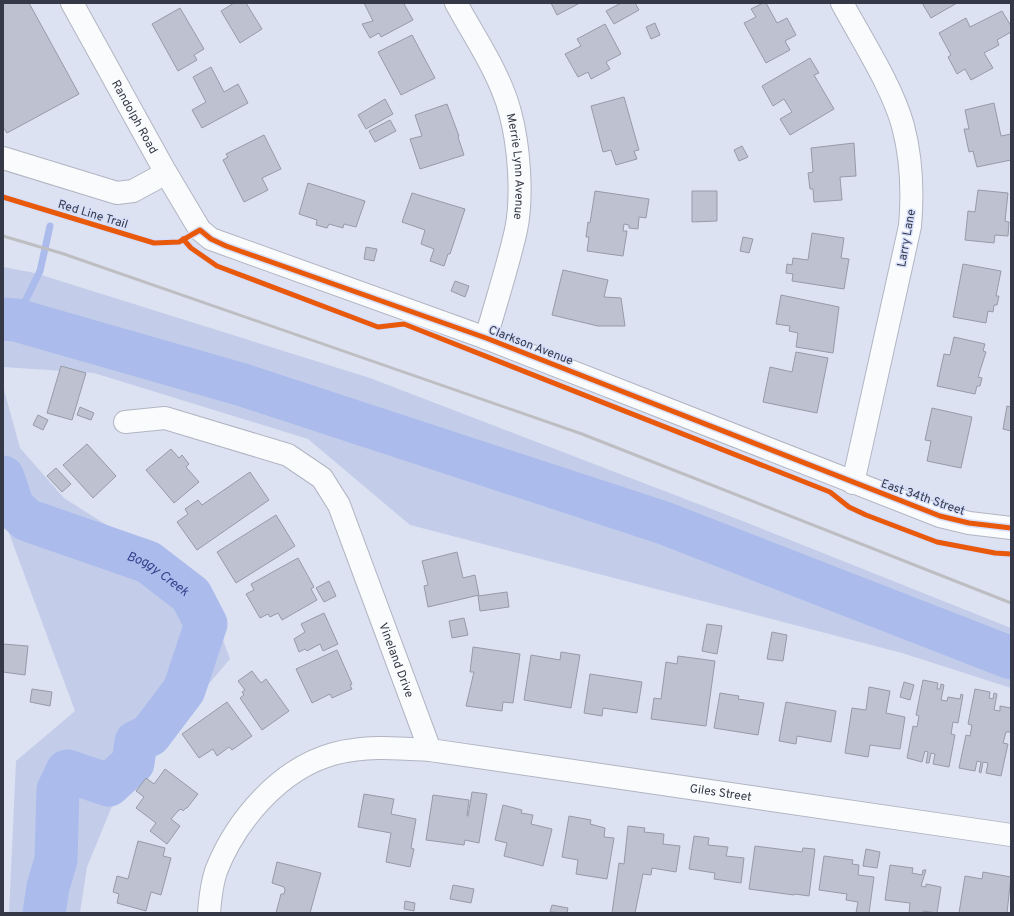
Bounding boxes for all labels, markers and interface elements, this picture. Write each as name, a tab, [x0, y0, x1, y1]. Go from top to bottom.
street label: Randolph Road	[107, 77, 161, 157]
street label: Merrie Lynn Avenue	[502, 112, 527, 220]
street label: Red Line Trail	[56, 197, 130, 233]
street label: Larry Lane	[894, 208, 920, 268]
street label: Clarkson Avenue	[486, 322, 575, 369]
street label: East 34th Street	[879, 476, 967, 520]
water label: Boggy Creek	[124, 549, 192, 601]
street label: Vineland Drive	[374, 621, 417, 700]
street label: Giles Street	[689, 781, 753, 806]

